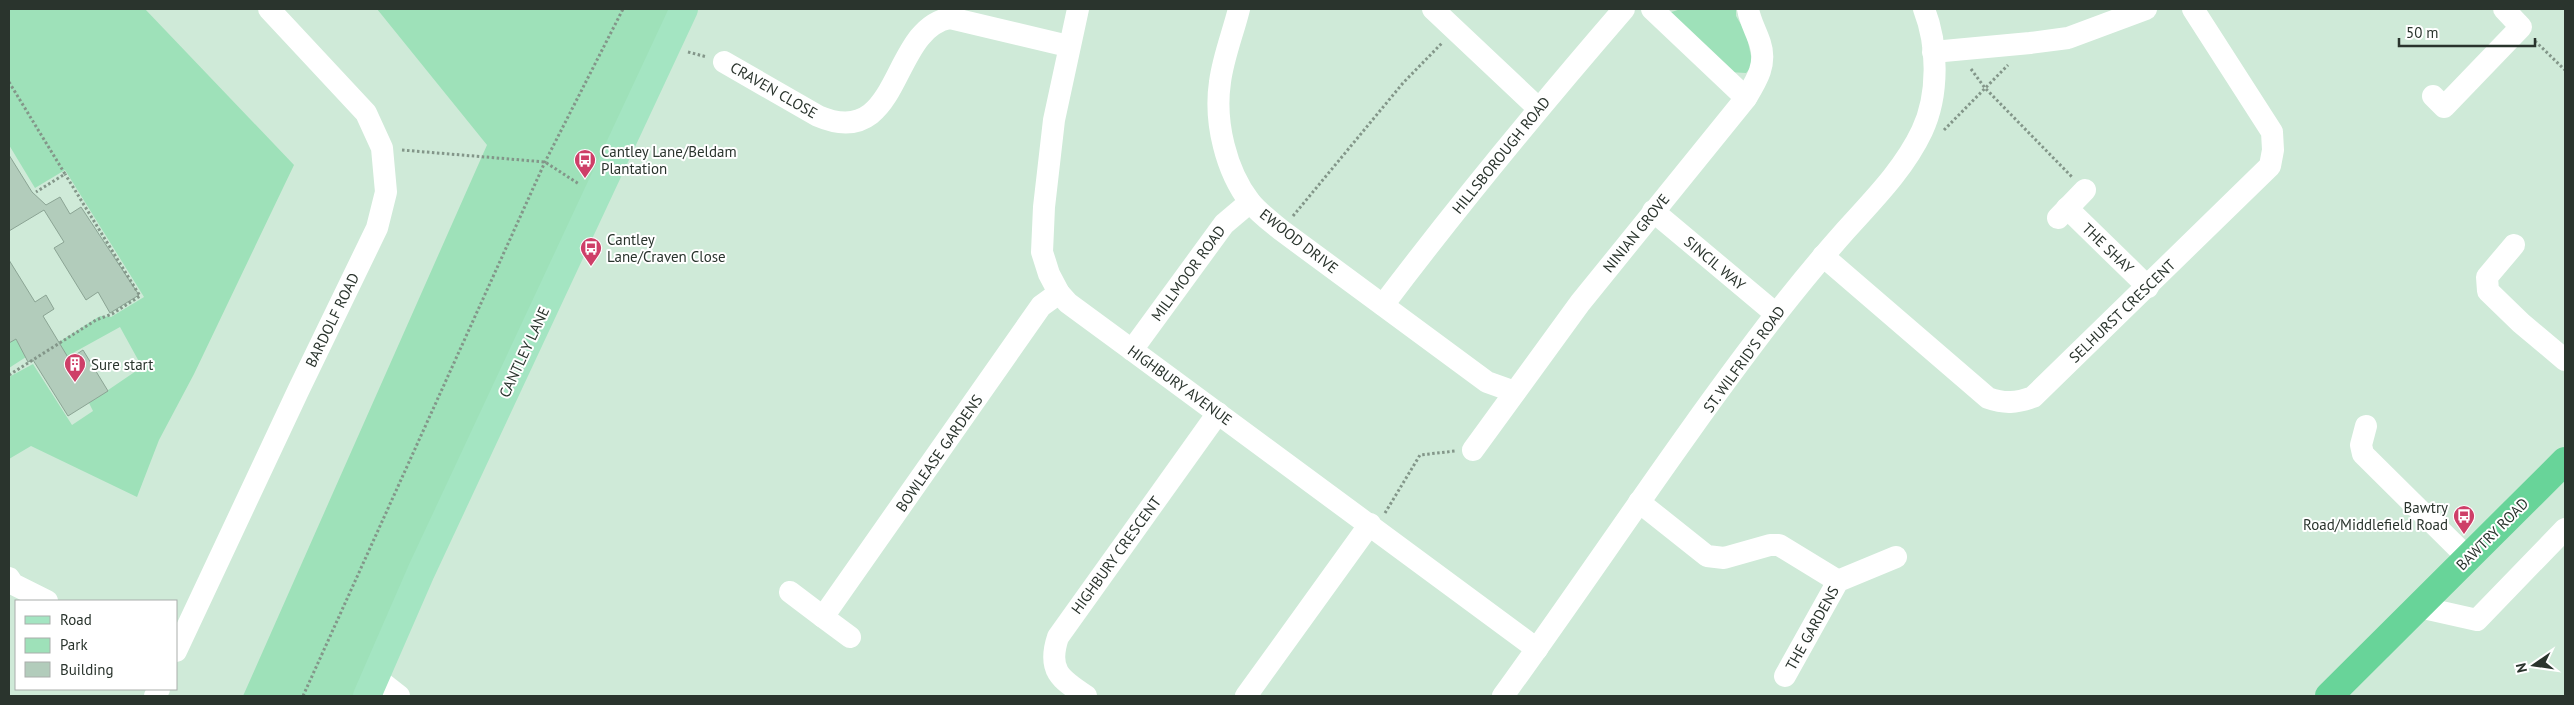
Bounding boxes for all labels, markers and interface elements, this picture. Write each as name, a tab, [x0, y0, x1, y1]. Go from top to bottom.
scale bar	[2399, 15, 2535, 47]
text: 50 m	[2406, 23, 2439, 42]
street label: CRAVEN CLOSE	[727, 57, 821, 123]
street label: HILLSBOROUGH ROAD	[1448, 93, 1554, 217]
place label: Cantley Lane/Beldam Plantation	[601, 142, 737, 178]
bus stop icon: Cantley Lane/Beldam Plantation	[573, 148, 597, 179]
street label: NINIAN GROVE	[1599, 190, 1673, 276]
street label: EWOOD DRIVE	[1256, 205, 1342, 277]
street label: THE SHAY	[2078, 219, 2138, 278]
street label: MILLMOOR ROAD	[1147, 221, 1229, 325]
place label: Cantley Lane/Craven Close	[607, 230, 726, 266]
street label: SINCIL WAY	[1680, 232, 1750, 295]
bus stop icon: Cantley Lane/Craven Close	[579, 236, 603, 267]
street label: SELHURST CRESCENT	[2065, 255, 2180, 367]
street label: BARDOLF ROAD	[301, 270, 363, 370]
street label: ST. WILFRID'S ROAD	[1699, 302, 1789, 416]
street label: CANTLEY LANE	[495, 304, 553, 400]
street label: HIGHBURY AVENUE	[1124, 341, 1236, 429]
building icon: Sure start	[63, 352, 87, 383]
place label: Sure start	[91, 355, 153, 374]
street label: BOWLEASE GARDENS	[891, 391, 987, 515]
street label: HIGHBURY CRESCENT	[1067, 492, 1165, 618]
street label: BAWTRY ROAD	[2452, 494, 2532, 574]
place label: Bawtry Road/Middlefield Road	[2303, 498, 2448, 534]
bus stop icon: Bawtry Road/Middlefield Road	[2452, 504, 2476, 535]
street label: THE GARDENS	[1781, 583, 1843, 673]
legend	[15, 600, 178, 690]
text: Road	[60, 610, 92, 629]
text: Park	[60, 635, 88, 654]
north arrow	[2509, 640, 2559, 690]
text: Building	[60, 660, 114, 679]
text: N	[2512, 661, 2531, 674]

